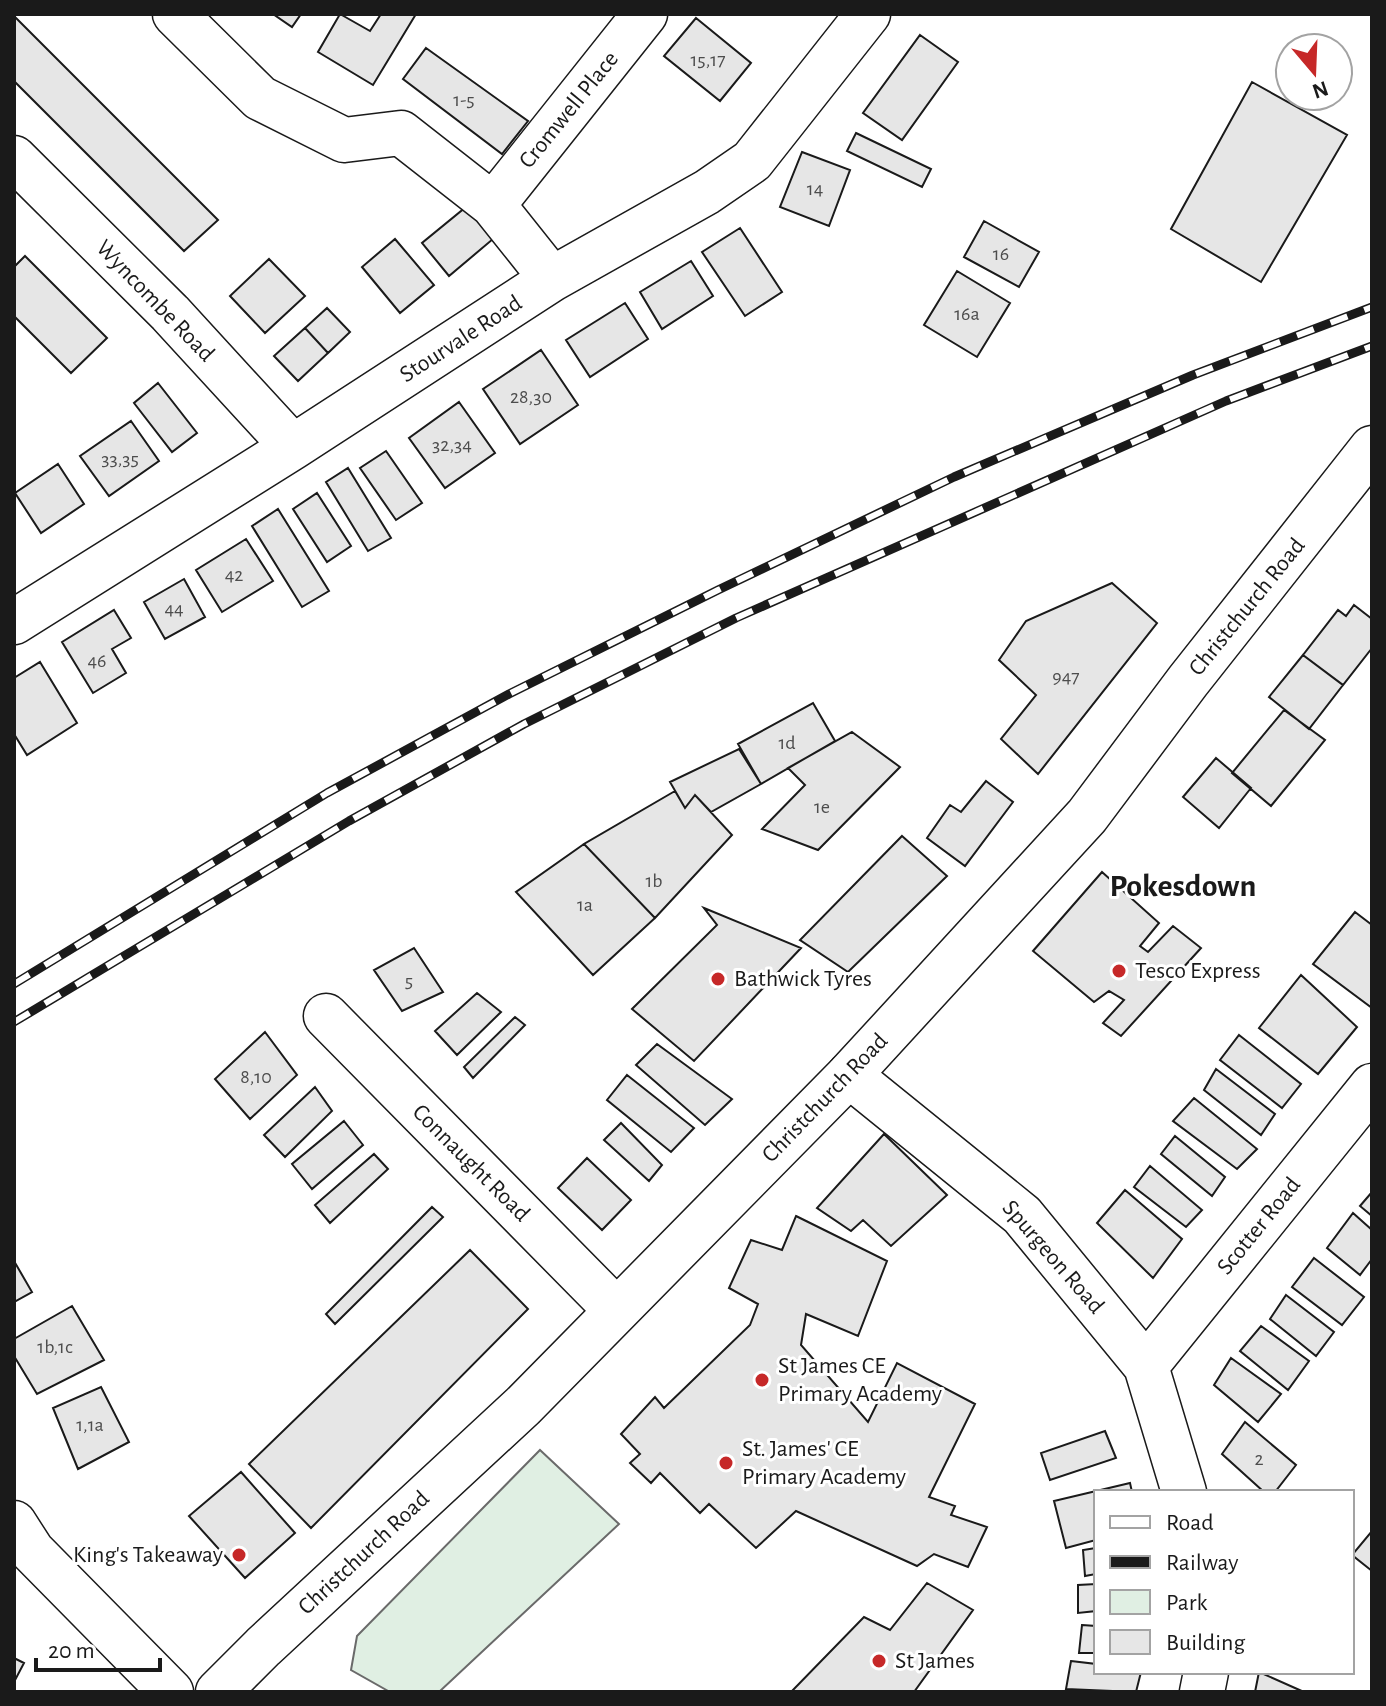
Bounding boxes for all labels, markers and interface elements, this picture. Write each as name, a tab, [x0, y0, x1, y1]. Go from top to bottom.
north arrow	[1274, 32, 1354, 112]
street label: Cromwell Place	[515, 47, 623, 173]
house number: 15,17	[690, 50, 726, 70]
text: N	[1309, 77, 1331, 103]
house number: 1-5	[453, 90, 475, 110]
house number: 14	[807, 179, 823, 199]
street label: Wyncombe Road	[91, 236, 219, 366]
house number: 16	[993, 244, 1009, 264]
street label: Stourvale Road	[396, 291, 526, 387]
house number: 16a	[954, 304, 980, 324]
house number: 28,30	[510, 387, 552, 407]
house number: 32,34	[432, 435, 472, 455]
house number: 33,35	[101, 449, 139, 469]
street label: Christchurch Road	[1184, 534, 1310, 680]
house number: 42	[225, 565, 243, 585]
house number: 44	[164, 599, 184, 619]
house number: 46	[87, 651, 107, 671]
house number: 947	[1052, 667, 1080, 687]
house number: 1d	[778, 733, 796, 753]
house number: 1e	[814, 797, 830, 817]
district label: Pokesdown	[1110, 870, 1256, 902]
house number: 1b	[645, 871, 663, 891]
house number: 1a	[577, 895, 593, 915]
place label: Tesco Express	[1135, 959, 1261, 983]
marker: Tesco Express	[1110, 962, 1128, 980]
place label: Bathwick Tyres	[734, 967, 872, 991]
marker: Bathwick Tyres	[709, 970, 727, 988]
house number: 5	[405, 971, 413, 991]
street label: Christchurch Road	[758, 1029, 892, 1167]
house number: 8,10	[240, 1067, 272, 1087]
street label: Connaught Road	[408, 1100, 534, 1226]
street label: Scotter Road	[1213, 1173, 1305, 1279]
street label: Spurgeon Road	[997, 1196, 1109, 1318]
house number: 1b,1c	[37, 1337, 73, 1357]
place label: St James CE Primary Academy	[778, 1354, 942, 1406]
marker: St James CE Primary Academy	[753, 1371, 771, 1389]
house number: 1,1a	[76, 1415, 104, 1435]
place label: St. James' CE Primary Academy	[742, 1437, 906, 1489]
house number: 2	[1254, 1449, 1264, 1469]
marker: St. James' CE Primary Academy	[717, 1454, 735, 1472]
street label: Christchurch Road	[294, 1486, 434, 1620]
legend	[1094, 1490, 1354, 1674]
text: Road	[1166, 1511, 1214, 1535]
place label: King's Takeaway	[73, 1543, 223, 1567]
marker: King's Takeaway	[230, 1546, 248, 1564]
text: Railway	[1166, 1551, 1238, 1575]
text: Park	[1166, 1591, 1207, 1615]
scale bar	[36, 1622, 160, 1672]
text: Building	[1166, 1631, 1245, 1655]
text: 20 m	[48, 1639, 95, 1663]
place label: St James	[895, 1649, 975, 1673]
marker: St James	[870, 1652, 888, 1670]

